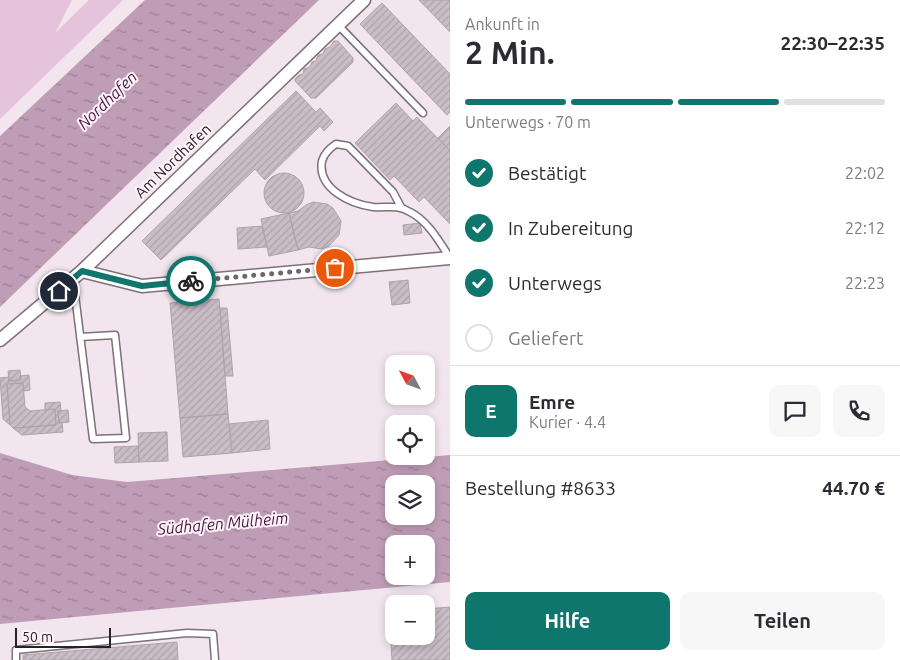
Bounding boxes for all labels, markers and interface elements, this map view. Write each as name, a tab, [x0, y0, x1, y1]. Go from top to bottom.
text: Ankunft in	[465, 15, 540, 33]
text: 22:30–22:35	[780, 32, 885, 54]
text: 2 Min.	[465, 34, 555, 70]
water label: Nordhafen	[74, 67, 140, 133]
text: Unterwegs · 70 m	[465, 113, 591, 131]
street label: Am Nordhafen	[131, 120, 214, 201]
icon: check	[465, 159, 493, 187]
text: Bestätigt	[508, 162, 586, 184]
text: 22:02	[845, 164, 885, 182]
icon: check	[465, 214, 493, 242]
text: In Zubereitung	[508, 217, 634, 239]
text: 22:12	[845, 219, 885, 237]
pin	[314, 247, 356, 289]
icon: bag	[321, 254, 349, 282]
courier	[166, 256, 216, 306]
icon: bike	[177, 267, 205, 295]
icon: check	[465, 269, 493, 297]
pin	[38, 270, 80, 312]
text: Unterwegs	[508, 272, 602, 294]
text: 22:23	[845, 274, 885, 292]
icon: home	[45, 277, 73, 305]
text: Geliefert	[508, 327, 584, 349]
north arrow	[385, 355, 435, 405]
map controls	[385, 355, 435, 645]
button: chat	[769, 385, 821, 437]
button: phone	[833, 385, 885, 437]
text: Emre	[529, 391, 575, 413]
text: E	[485, 400, 497, 422]
text: Kurier · 4.4	[529, 413, 606, 431]
button: locate	[385, 415, 435, 465]
button: layers	[385, 475, 435, 525]
text: Bestellung #8633	[465, 477, 616, 499]
text: 44.70 €	[822, 477, 885, 499]
water label: Südhafen Mülheim	[156, 508, 289, 538]
button: +	[385, 535, 435, 585]
button: Hilfe	[465, 592, 670, 650]
button: Teilen	[680, 592, 885, 650]
button: −	[385, 595, 435, 645]
scale bar	[15, 625, 111, 648]
text: 50 m	[22, 629, 53, 645]

